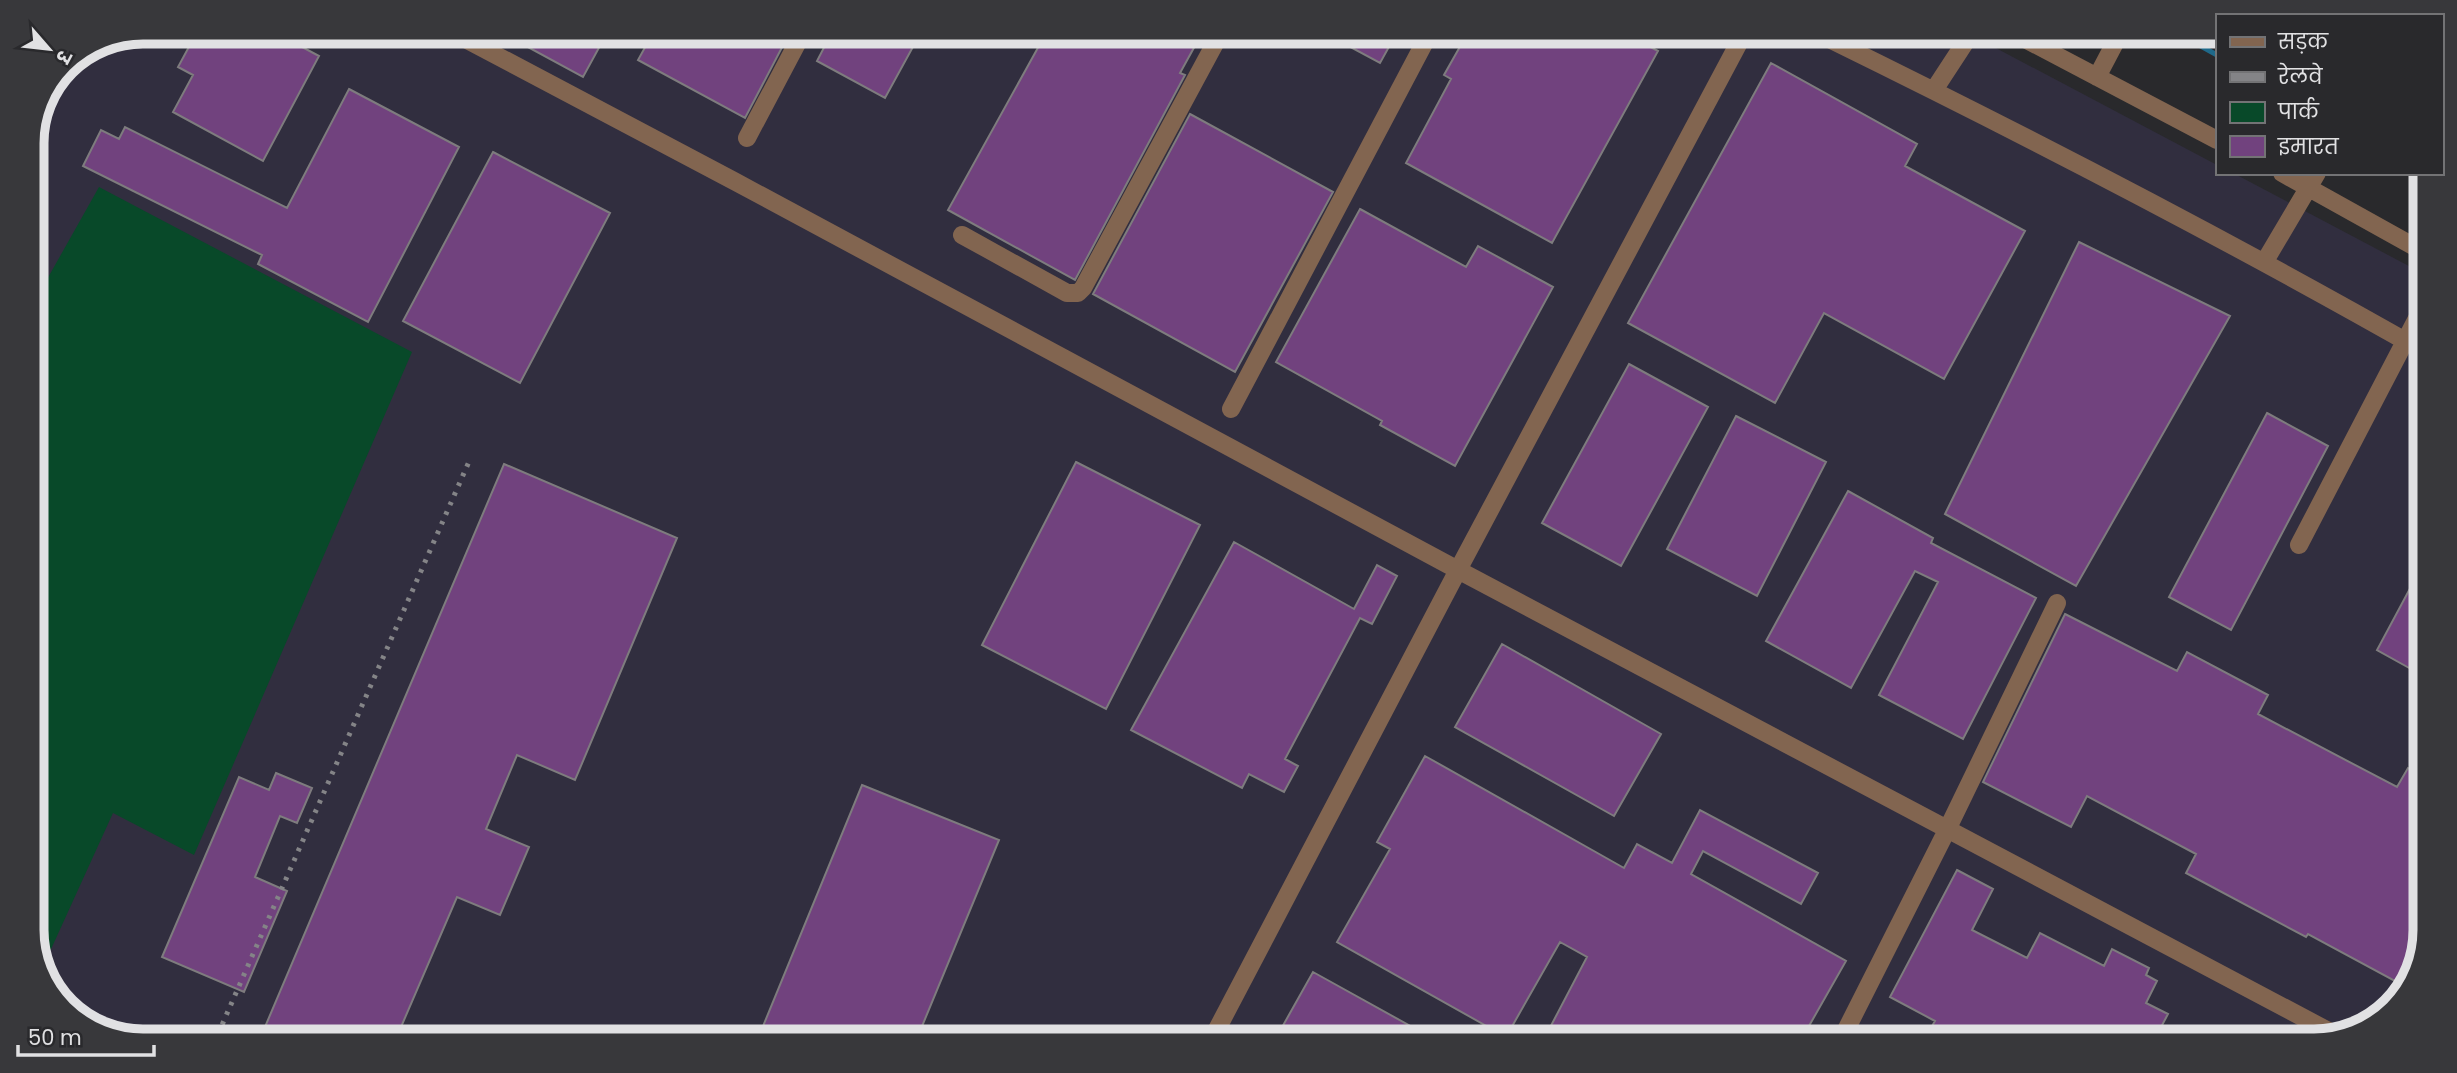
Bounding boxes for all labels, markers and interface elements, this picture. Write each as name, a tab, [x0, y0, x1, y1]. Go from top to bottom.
north arrow	[14, 14, 84, 84]
legend	[2216, 14, 2443, 175]
text: सड़क	[2277, 27, 2329, 56]
text: उ	[49, 45, 78, 69]
text: रेलवे	[2277, 62, 2323, 91]
text: पार्क	[2277, 97, 2320, 126]
text: इमारत	[2277, 132, 2340, 161]
scale bar	[18, 1014, 154, 1058]
text: 50 m	[28, 1023, 82, 1052]

